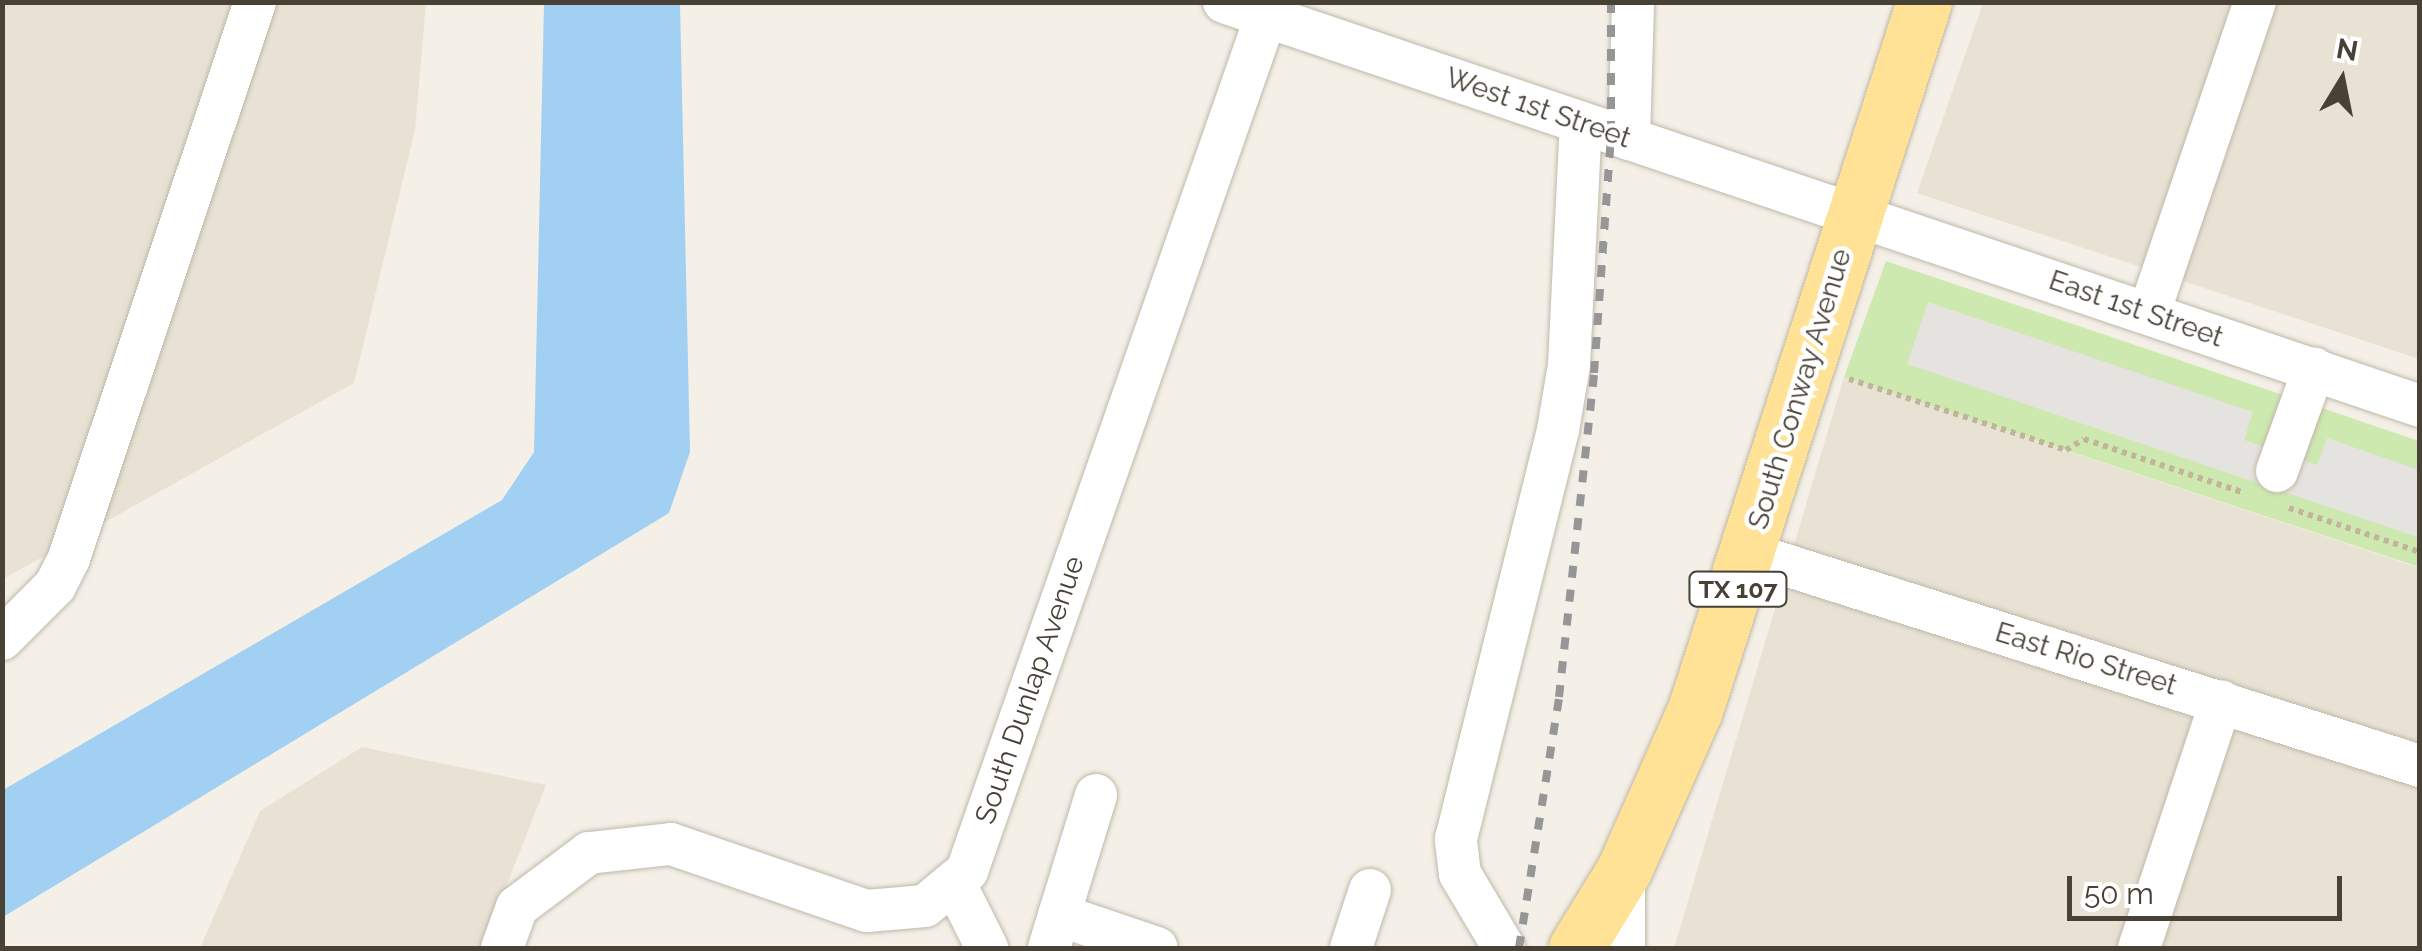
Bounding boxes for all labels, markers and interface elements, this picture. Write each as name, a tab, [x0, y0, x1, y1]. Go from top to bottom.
north arrow	[2292, 30, 2392, 130]
text: N	[2334, 32, 2361, 68]
street label: West 1st Street	[1441, 61, 1635, 155]
street label: South Conway Avenue	[1741, 244, 1859, 534]
street label: East 1st Street	[2045, 264, 2227, 354]
street label: South Dunlap Avenue	[968, 551, 1092, 829]
road number: TX 107	[1688, 569, 1788, 609]
street label: East Rio Street	[1991, 615, 2181, 703]
scale bar	[2072, 856, 2347, 918]
text: 50 m	[2084, 876, 2154, 911]

